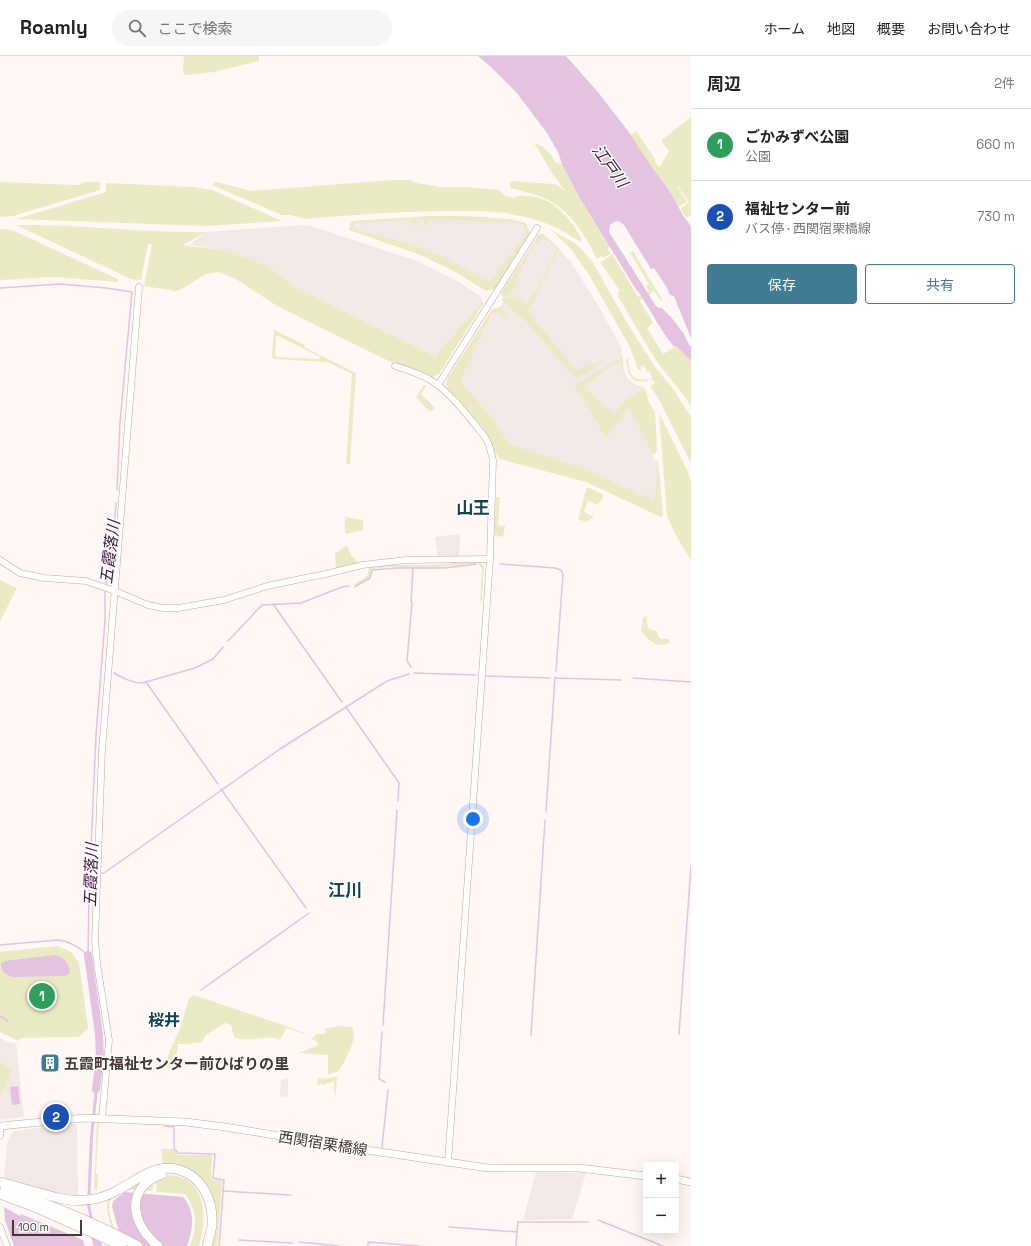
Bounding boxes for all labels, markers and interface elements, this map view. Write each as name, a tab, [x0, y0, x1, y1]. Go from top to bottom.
search box	[112, 10, 392, 46]
text: Roamly	[20, 15, 88, 40]
icon: search	[126, 17, 148, 39]
text: ここで検索	[158, 19, 233, 38]
text: ホーム	[763, 20, 805, 38]
text: 地図	[827, 20, 855, 38]
text: 概要	[877, 20, 905, 38]
text: お問い合わせ	[927, 20, 1011, 38]
text: 周辺	[707, 73, 741, 95]
text: 2件	[994, 75, 1015, 92]
text: ごかみずべ公園	[745, 127, 849, 146]
text: 1	[717, 136, 723, 153]
text: 660 m	[976, 136, 1015, 153]
water label: 江戸川	[587, 140, 634, 193]
text: 公園	[745, 148, 771, 165]
text: 福祉センター前	[745, 199, 850, 218]
text: 2	[716, 208, 724, 225]
text: 730 m	[977, 208, 1015, 225]
text: バス停 · 西関宿栗橋線	[745, 220, 871, 237]
button: 保存	[707, 264, 857, 304]
button: 共有	[865, 264, 1015, 304]
district label: 山王	[456, 497, 490, 519]
water label: 五霞落川	[96, 517, 125, 585]
your location	[463, 809, 483, 829]
water label: 五霞落川	[79, 841, 103, 907]
district label: 江川	[328, 879, 362, 901]
pin: 1	[29, 981, 55, 1011]
district label: 桜井	[148, 1010, 180, 1031]
building icon: 五霞町福祉センター前ひばりの里	[39, 1052, 61, 1074]
place label: 五霞町福祉センター前ひばりの里	[64, 1054, 289, 1073]
pin: 2	[43, 1102, 69, 1132]
street label: 西関宿栗橋線	[277, 1127, 369, 1159]
map controls	[643, 1162, 679, 1234]
button: +	[643, 1162, 679, 1198]
button: −	[643, 1198, 679, 1234]
scale bar	[12, 1218, 82, 1237]
text: 100 m	[18, 1220, 49, 1234]

